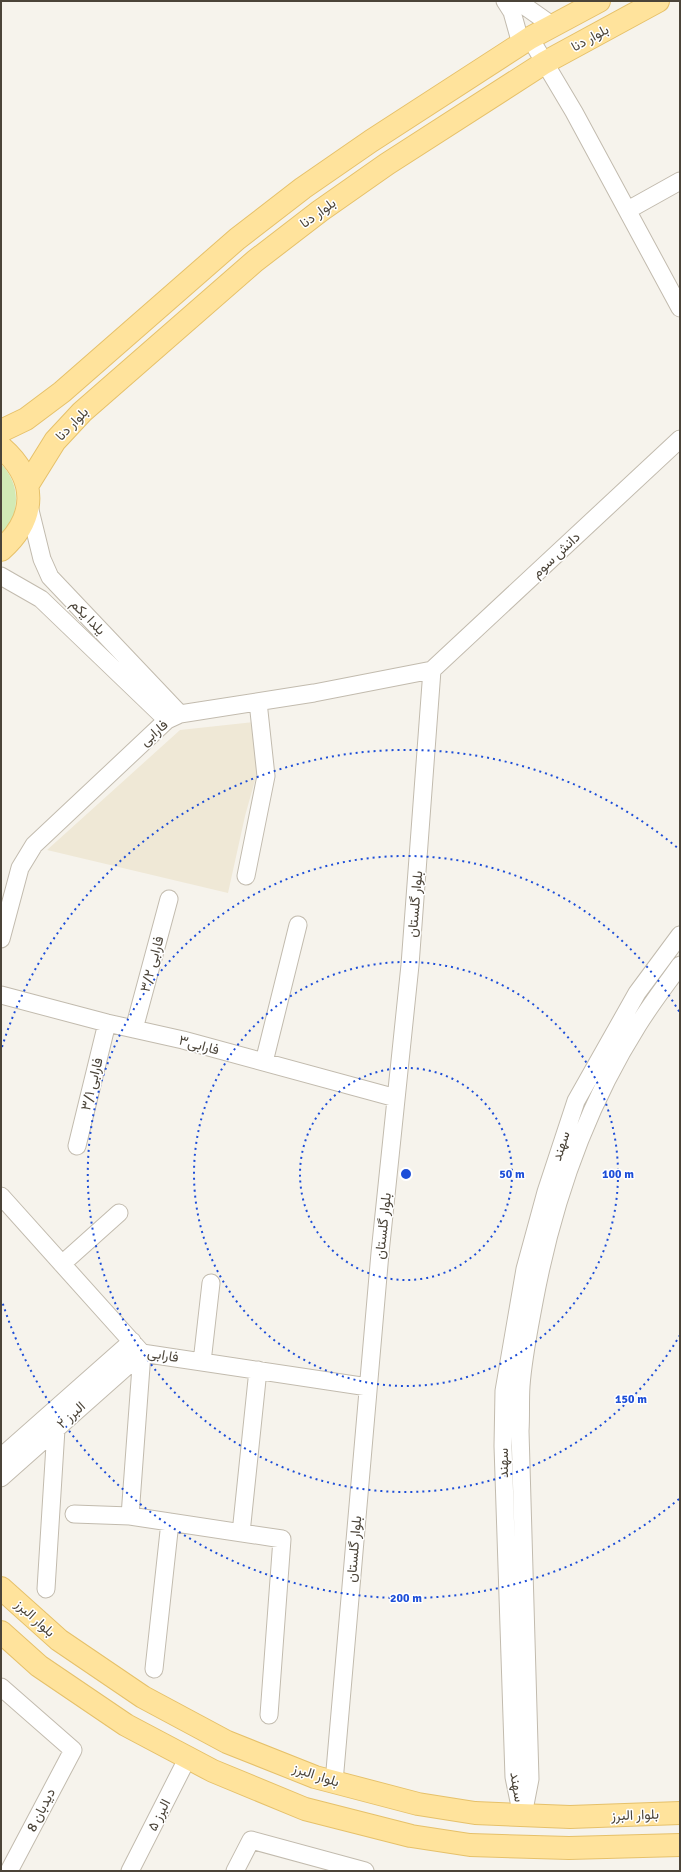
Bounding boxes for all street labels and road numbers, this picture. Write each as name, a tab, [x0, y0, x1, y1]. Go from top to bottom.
street label: بلوار دنا	[568, 21, 612, 55]
street label: بلوار دنا	[297, 194, 339, 232]
street label: بلوار دنا	[52, 404, 92, 444]
street label: دانش سوم	[528, 528, 584, 582]
street label: یلدا یکم	[67, 596, 109, 638]
street label: فارابی	[136, 716, 172, 750]
street label: بلوار گلستان	[404, 870, 426, 938]
street label: فارابی ۳/۲	[136, 934, 168, 994]
street label: فارابی۳	[177, 1031, 221, 1059]
street label: فارابی ۳/۱	[77, 1056, 107, 1112]
street label: سهند	[548, 1129, 574, 1163]
street label: بلوار گلستان	[371, 1192, 395, 1260]
street label: فارابی	[146, 1344, 180, 1366]
street label: البرز ۲	[53, 1398, 89, 1432]
street label: سهند	[495, 1448, 512, 1478]
street label: بلوار گلستان	[343, 1515, 365, 1583]
street label: بلوار البرز	[11, 1595, 59, 1640]
street label: بلوار البرز	[290, 1759, 341, 1791]
street label: سهند	[506, 1771, 528, 1803]
street label: دیدبان 8	[23, 1785, 59, 1835]
street label: البرز ۵	[144, 1796, 174, 1834]
street label: بلوار البرز	[610, 1806, 659, 1824]

